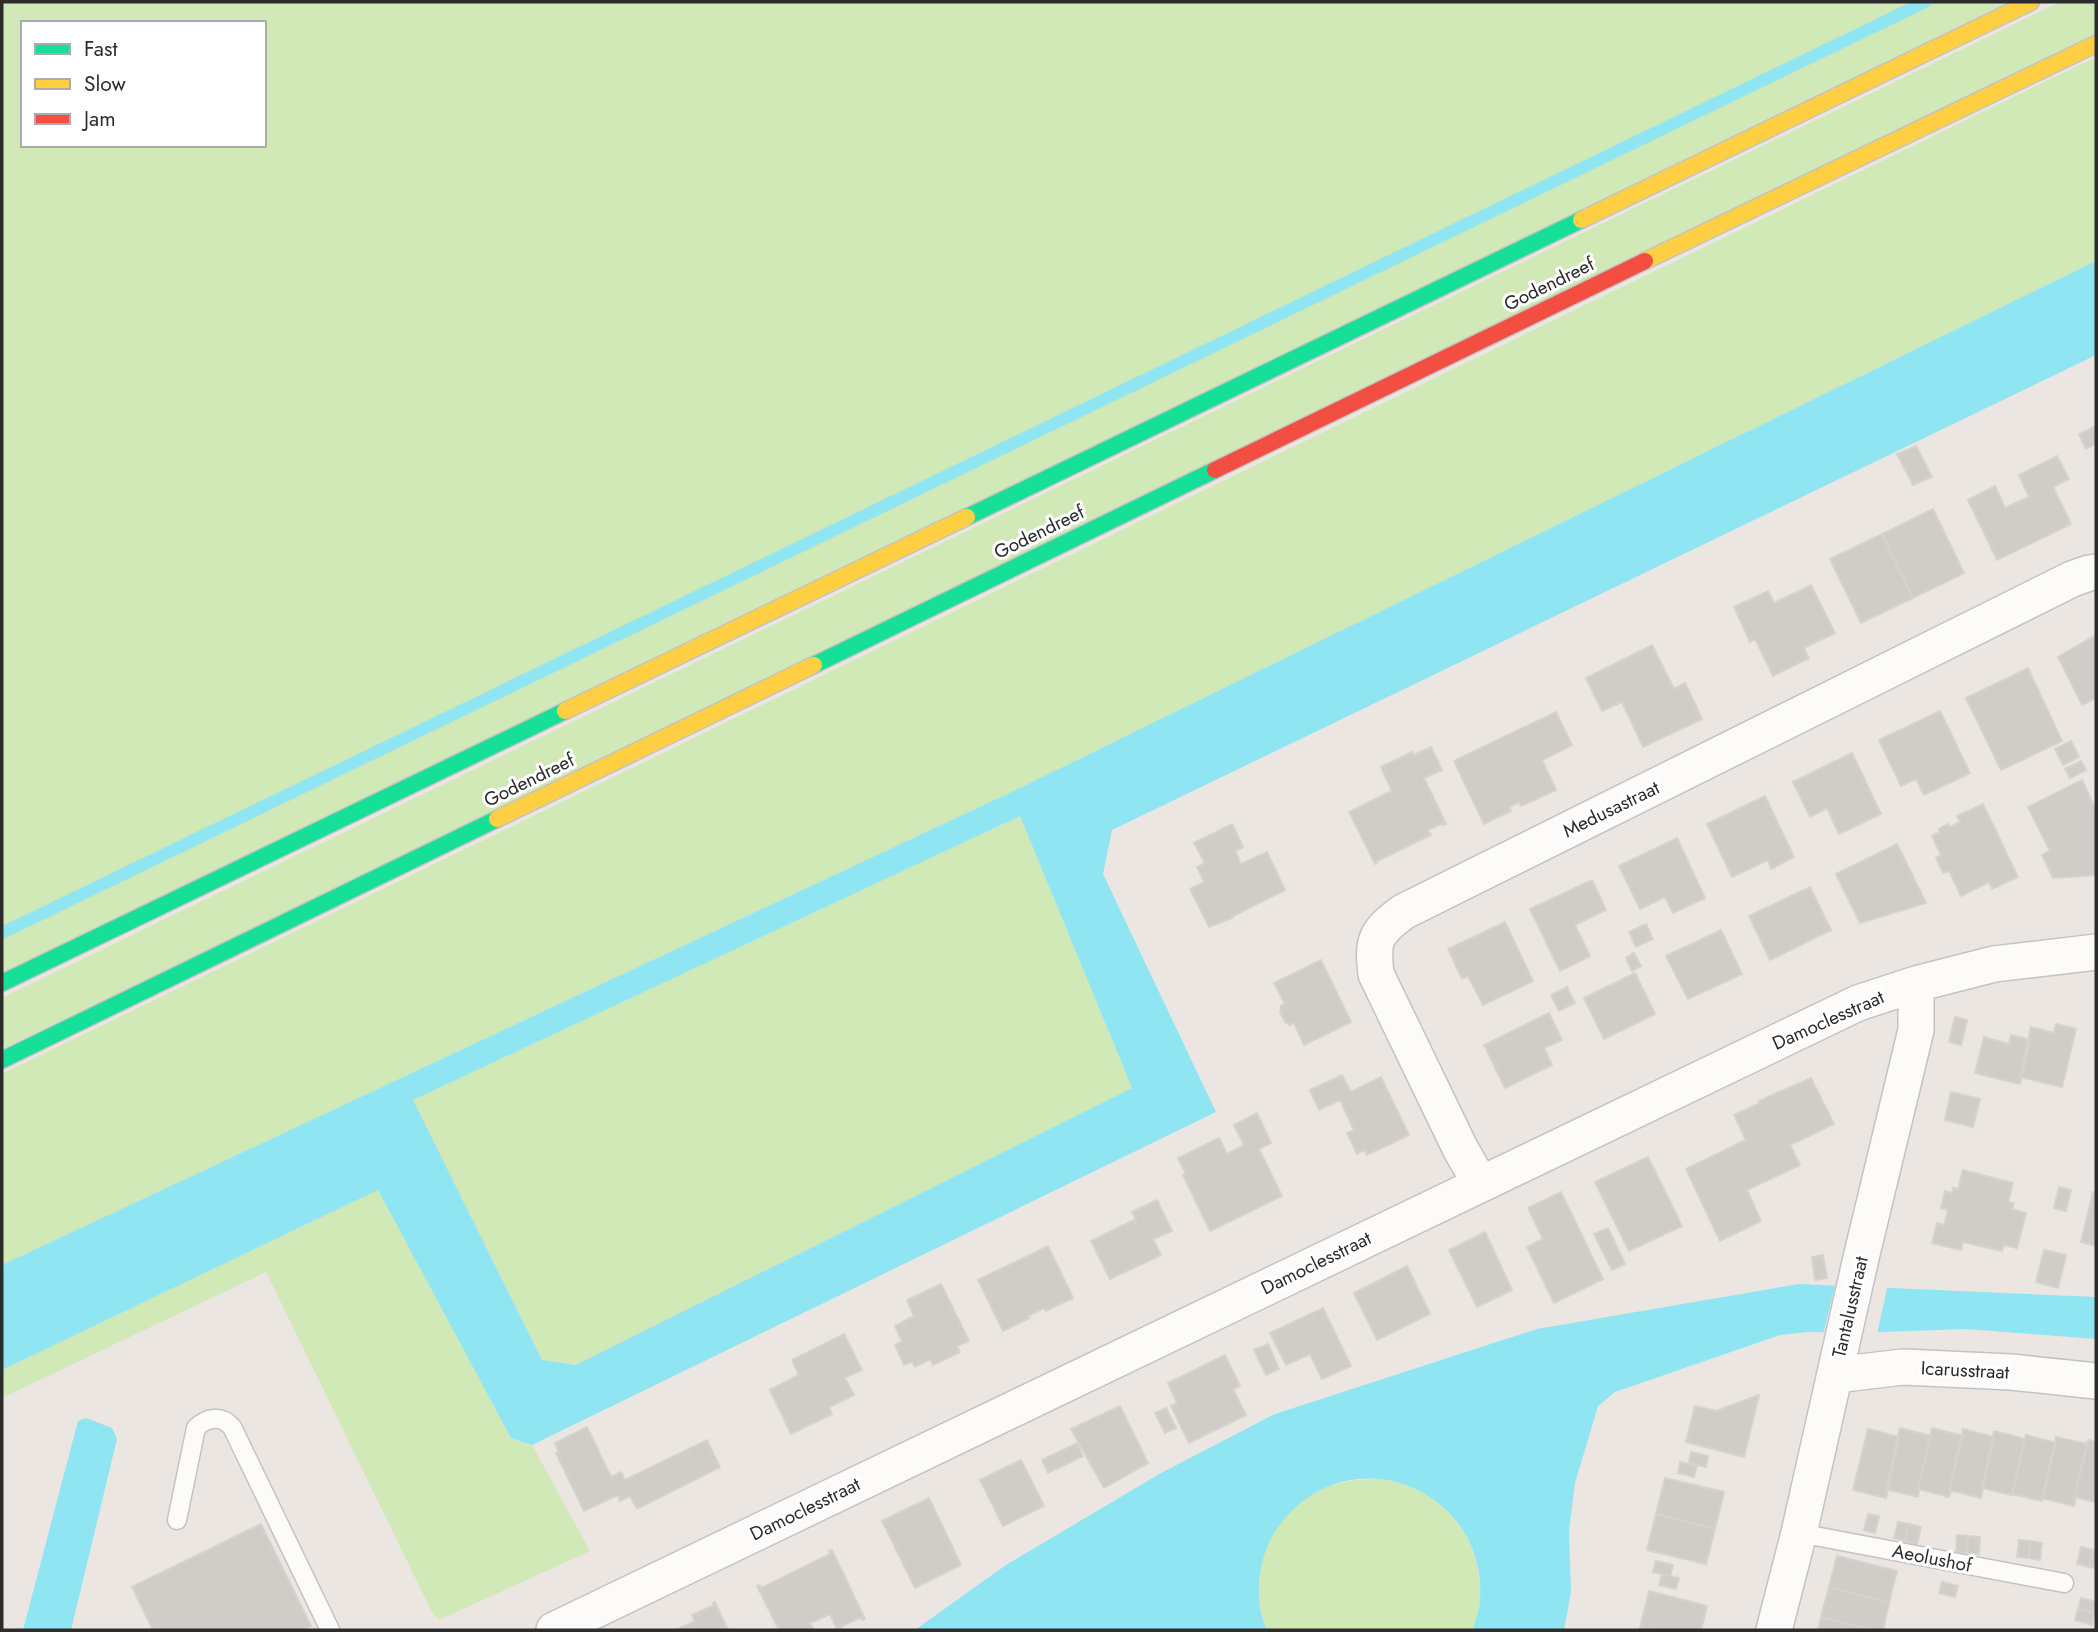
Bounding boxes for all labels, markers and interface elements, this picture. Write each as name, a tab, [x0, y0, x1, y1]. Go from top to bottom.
legend	[21, 21, 266, 147]
text: Fast	[84, 34, 117, 64]
text: Slow	[84, 69, 126, 99]
text: Jam	[81, 104, 116, 134]
street label: Godendreef	[1499, 250, 1599, 318]
street label: Godendreef	[989, 498, 1089, 566]
street label: Godendreef	[479, 746, 579, 814]
street label: Medusastraat	[1558, 774, 1664, 844]
street label: Damoclesstraat	[1768, 983, 1889, 1057]
street label: Damoclesstraat	[1256, 1224, 1376, 1301]
street label: Tantalusstraat	[1825, 1253, 1875, 1360]
street label: Icarusstraat	[1920, 1354, 2010, 1386]
street label: Damoclesstraat	[745, 1470, 865, 1547]
street label: Aeolushof	[1890, 1537, 1975, 1579]

